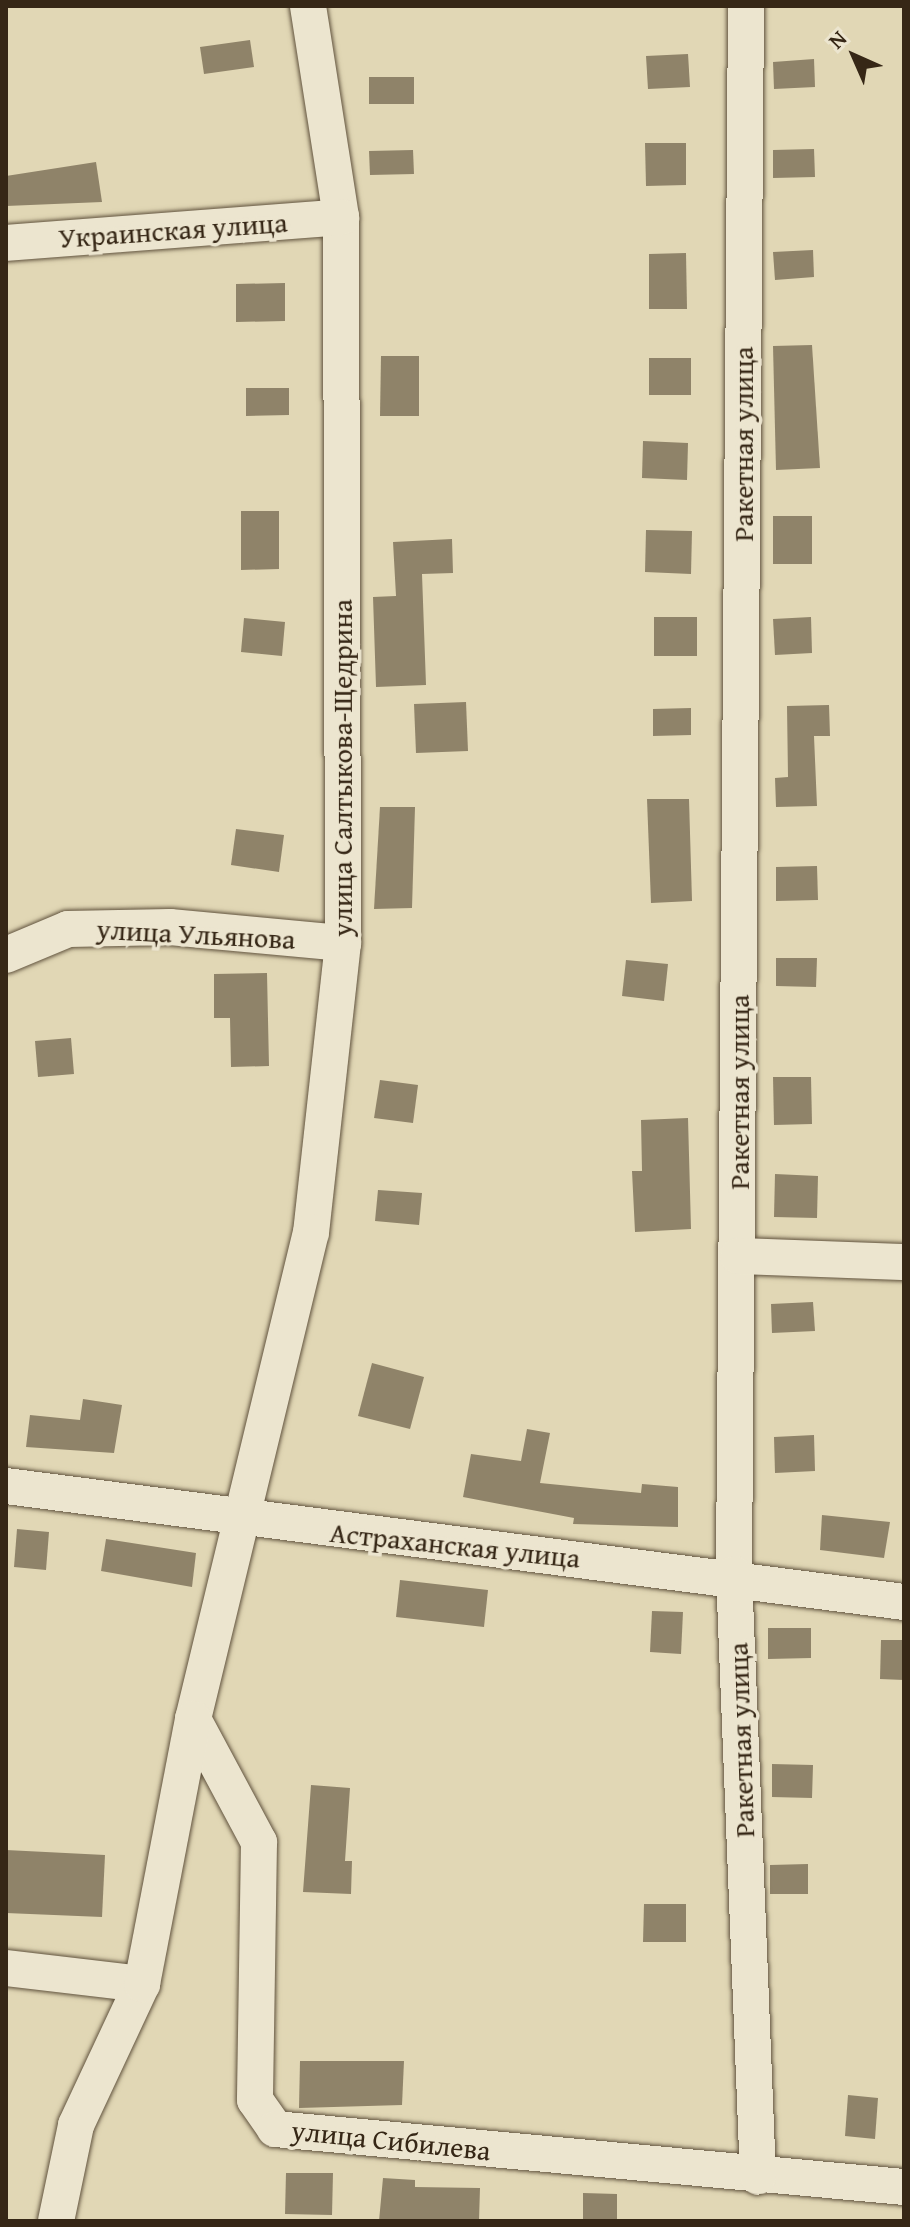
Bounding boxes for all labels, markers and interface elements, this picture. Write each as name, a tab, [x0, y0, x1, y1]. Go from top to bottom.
north arrow	[814, 16, 894, 96]
text: N	[821, 23, 854, 56]
street label: Украинская улица	[57, 205, 289, 255]
street label: Ракетная улица	[726, 346, 760, 542]
street label: улица Салтыкова-Щедрина	[325, 599, 359, 937]
street label: улица Ульянова	[96, 912, 296, 956]
street label: Ракетная улица	[722, 994, 756, 1190]
street label: Астраханская улица	[328, 1515, 582, 1575]
street label: Ракетная улица	[721, 1642, 761, 1838]
street label: улица Сибилева	[290, 2113, 492, 2167]

